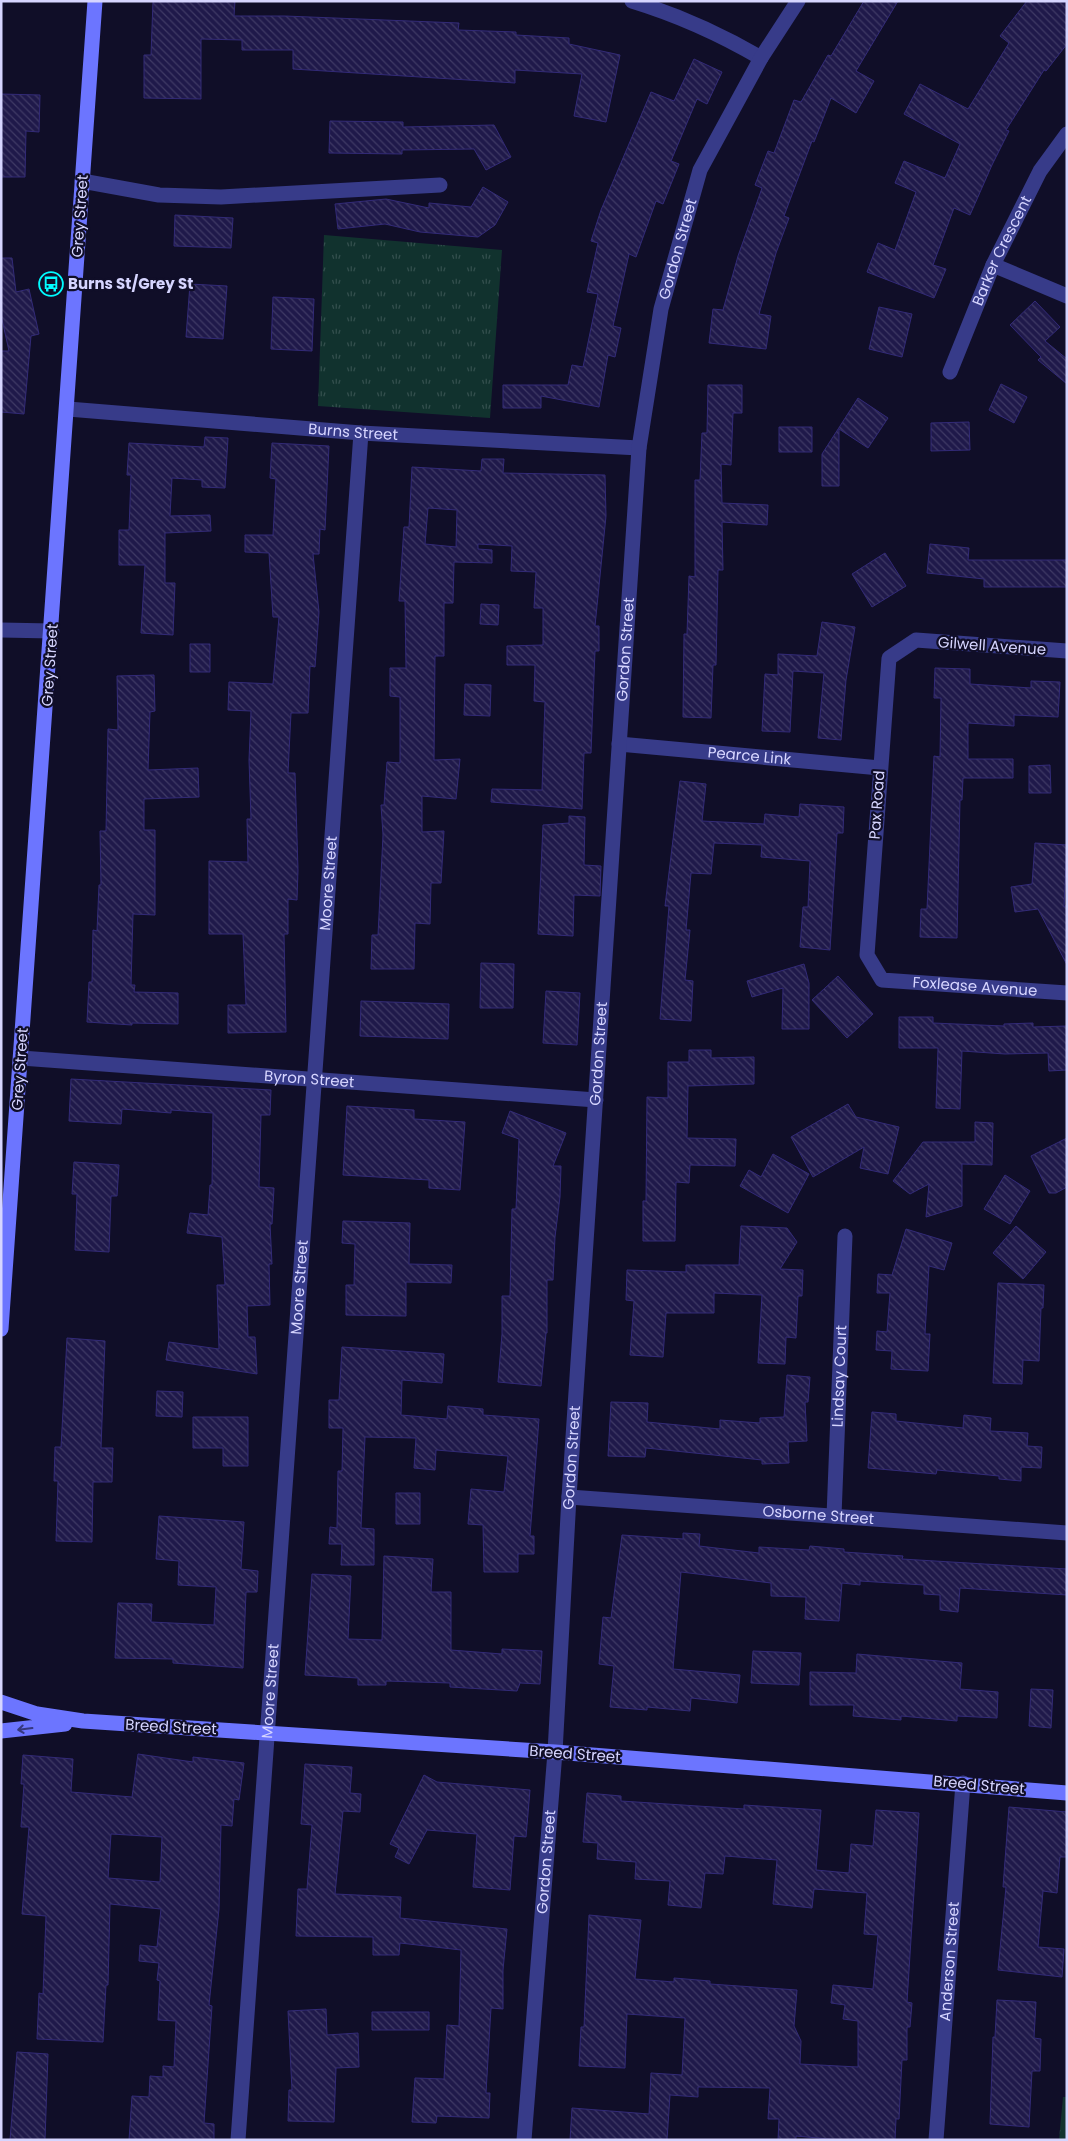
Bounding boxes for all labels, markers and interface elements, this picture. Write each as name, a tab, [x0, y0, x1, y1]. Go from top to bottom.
street label: Grey Street	[66, 174, 93, 258]
street label: Barker Crescent	[967, 192, 1036, 309]
street label: Gordon Street	[653, 196, 702, 302]
bus stop icon: Burns St/Grey St	[38, 271, 64, 297]
place label: Burns St/Grey St	[68, 273, 193, 294]
street label: Burns Street	[307, 418, 398, 445]
street label: Gordon Street	[611, 597, 639, 702]
street label: Grey Street	[36, 623, 63, 707]
street label: Gilwell Avenue	[937, 631, 1047, 660]
street label: Pearce Link	[707, 741, 792, 770]
street label: Pax Road	[864, 770, 889, 840]
street label: Moore Street	[314, 835, 342, 931]
street label: Foxlease Avenue	[912, 971, 1038, 1001]
street label: Gordon Street	[584, 1001, 612, 1106]
street label: Grey Street	[6, 1027, 33, 1111]
street label: Byron Street	[263, 1065, 355, 1092]
street label: Moore Street	[285, 1239, 313, 1335]
street label: Lindsay Court	[826, 1325, 851, 1428]
street label: Gordon Street	[557, 1405, 585, 1510]
street label: Osborne Street	[762, 1500, 875, 1529]
street label: Moore Street	[256, 1643, 284, 1739]
street label: Breed Street	[125, 1714, 217, 1739]
one-way arrow	[17, 1724, 33, 1734]
street label: Breed Street	[529, 1740, 621, 1767]
street label: Breed Street	[933, 1770, 1026, 1799]
street label: Gordon Street	[531, 1809, 560, 1915]
street label: Anderson Street	[934, 1901, 964, 2022]

